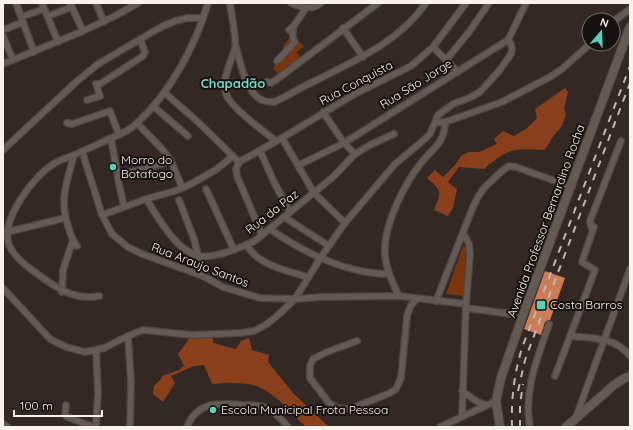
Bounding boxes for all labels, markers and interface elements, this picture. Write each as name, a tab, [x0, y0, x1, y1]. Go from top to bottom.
north arrow	[581, 12, 621, 52]
text: N	[598, 15, 610, 30]
street label: Rua São Jorge	[377, 55, 455, 112]
street label: Rua Conquista	[317, 57, 395, 108]
district label: Chapadão	[201, 75, 265, 91]
street label: Avenida Professor Bernardino Rocha	[504, 122, 588, 319]
place label: Morro do Botafogo	[121, 152, 173, 181]
marker: Morro do Botafogo	[108, 162, 118, 172]
street label: Rua da Paz	[242, 186, 301, 237]
street label: Rua Araujo Santos	[149, 239, 251, 290]
place label: Costa Barros	[550, 297, 623, 312]
marker: Costa Barros	[535, 299, 547, 311]
scale bar	[14, 392, 102, 418]
text: 100 m	[20, 398, 53, 413]
place label: Escola Municipal Frota Pessoa	[221, 402, 388, 417]
marker: Escola Municipal Frota Pessoa	[208, 405, 218, 415]

